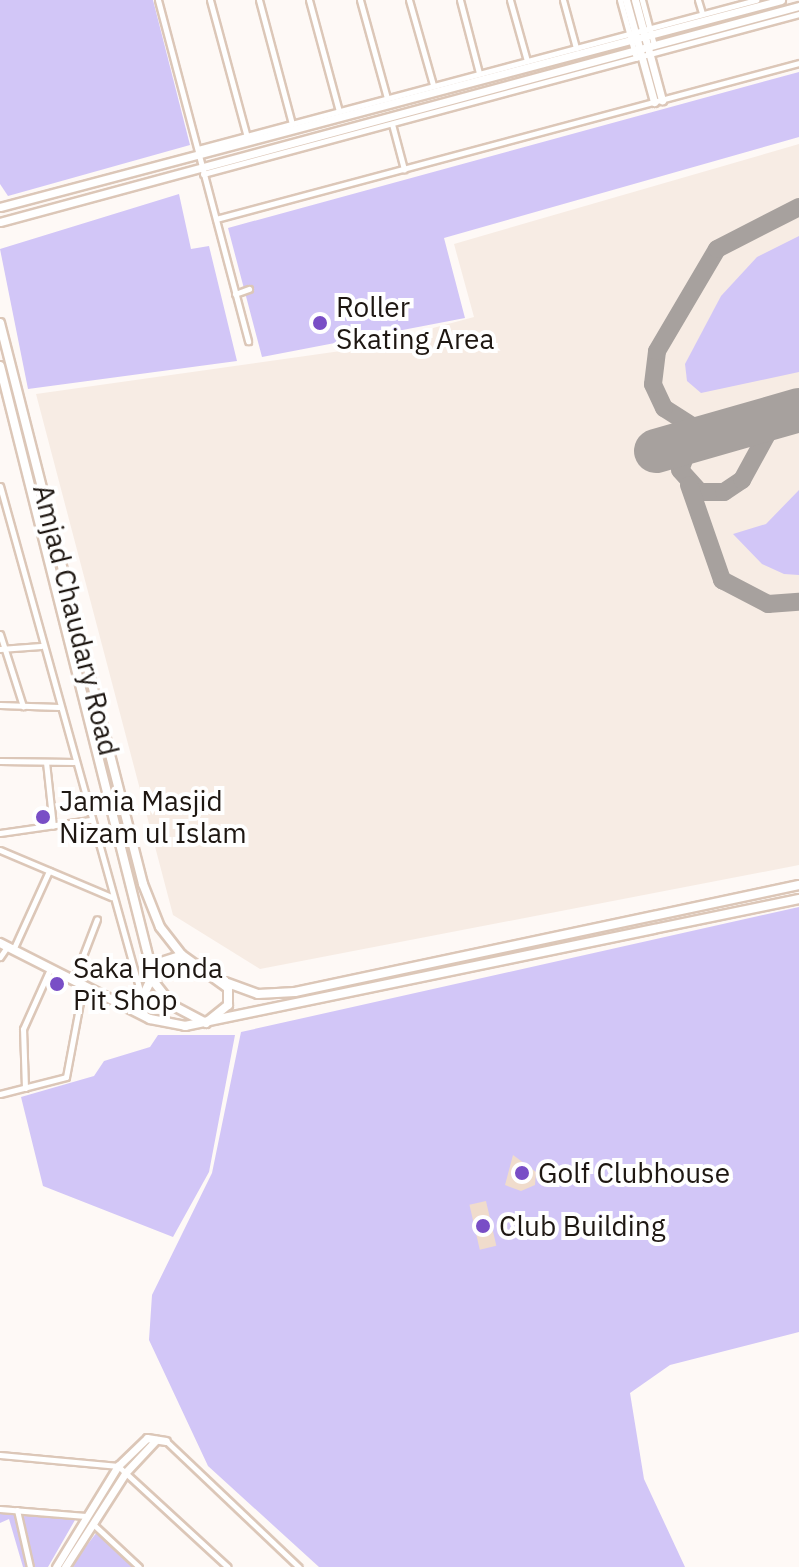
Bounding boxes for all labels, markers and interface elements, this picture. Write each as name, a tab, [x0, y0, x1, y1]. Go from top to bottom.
place label: Roller Skating Area	[336, 290, 494, 356]
marker: Roller Skating Area	[311, 314, 329, 332]
street label: Amjad Chaudary Road	[26, 481, 126, 759]
place label: Jamia Masjid Nizam ul Islam	[59, 784, 247, 850]
marker: Jamia Masjid Nizam ul Islam	[34, 808, 52, 826]
place label: Saka Honda Pit Shop	[73, 951, 223, 1017]
marker: Saka Honda Pit Shop	[48, 975, 66, 993]
place label: Golf Clubhouse	[538, 1156, 730, 1190]
marker: Golf Clubhouse	[513, 1164, 531, 1182]
place label: Club Building	[499, 1209, 665, 1243]
marker: Club Building	[474, 1217, 492, 1235]

